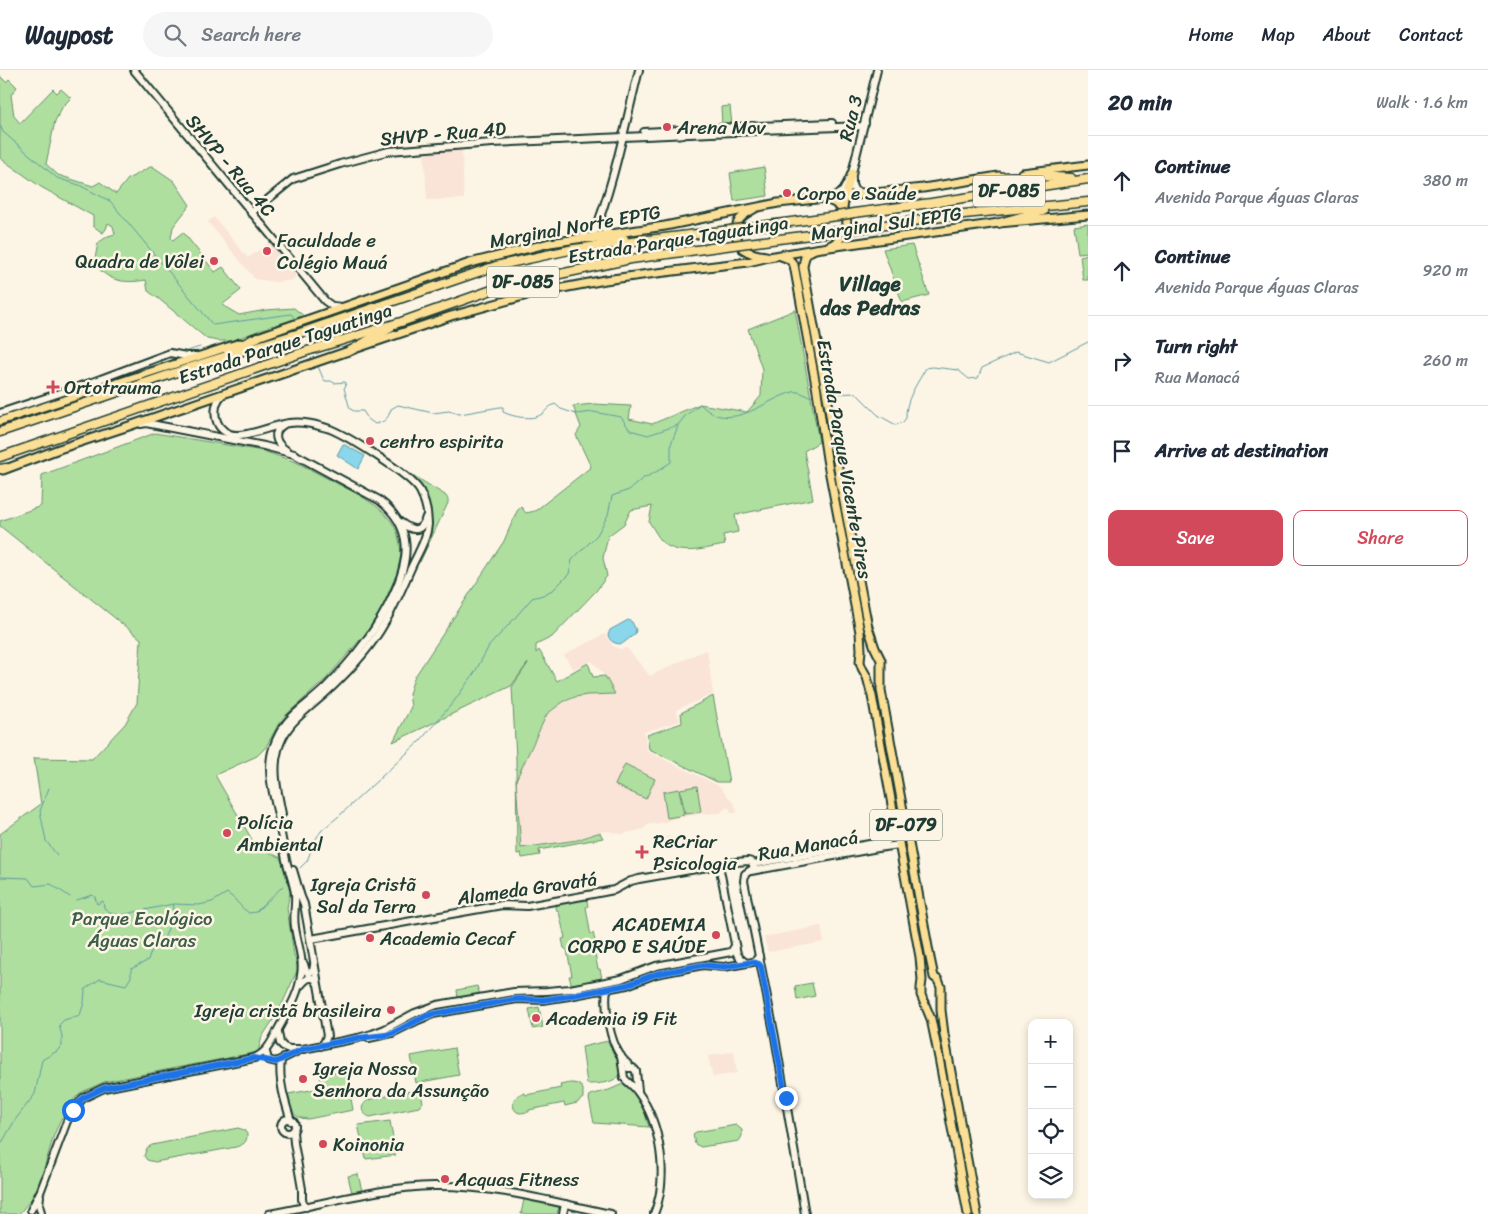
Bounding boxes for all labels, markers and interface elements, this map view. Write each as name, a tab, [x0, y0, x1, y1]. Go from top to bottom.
search box	[143, 12, 493, 57]
text: Waypost	[25, 14, 113, 56]
text: Search here	[201, 18, 301, 51]
text: Home	[1189, 19, 1234, 51]
text: Map	[1262, 19, 1295, 51]
text: About	[1323, 19, 1371, 51]
text: Contact	[1399, 19, 1463, 51]
icon: search	[161, 21, 189, 49]
text: 20 min	[1108, 84, 1172, 122]
text: Walk · 1.6 km	[1376, 88, 1468, 117]
street label: Rua 3	[829, 91, 872, 145]
street label: SHVP - Rua 4C	[177, 106, 284, 225]
place label: Arena Mov	[676, 111, 767, 144]
street label: SHVP - Rua 4D	[379, 112, 508, 155]
marker: Arena Mov	[661, 121, 673, 133]
text: Continue	[1155, 150, 1231, 183]
text: 380 m	[1423, 166, 1468, 195]
icon: ahead	[1108, 167, 1136, 195]
road number: DF-085	[973, 175, 1045, 206]
place label: Corpo e Saúde	[797, 177, 917, 210]
text: Avenida Parque Águas Claras	[1155, 183, 1359, 212]
marker: Corpo e Saúde	[781, 187, 793, 199]
street label: Marginal Norte EPTG	[487, 195, 663, 258]
street label: Marginal Sul EPTG	[808, 197, 964, 250]
street label: Estrada Parque Taguatinga	[565, 206, 791, 273]
place label: Faculdade e Colégio Mauá	[277, 224, 388, 279]
text: Continue	[1155, 240, 1231, 273]
place label: Quadra de Vôlei	[75, 245, 205, 278]
marker: Faculdade e Colégio Mauá	[261, 245, 273, 257]
marker: Quadra de Vôlei	[208, 255, 220, 267]
text: 920 m	[1422, 256, 1468, 285]
icon: ahead	[1108, 257, 1136, 285]
district label: Village das Pedras	[820, 265, 920, 327]
road number: DF-085	[487, 266, 559, 298]
text: Avenida Parque Águas Claras	[1155, 273, 1359, 302]
street label: Estrada Parque Taguatinga	[174, 293, 397, 394]
text: Turn right	[1155, 330, 1237, 363]
street label: Estrada Parque Vicente Pires	[807, 337, 882, 582]
text: 260 m	[1423, 346, 1468, 375]
icon: right	[1108, 347, 1136, 375]
text: Rua Manacá	[1155, 363, 1240, 392]
place label: Ortotrauma	[64, 371, 162, 404]
marker: Ortotrauma	[46, 380, 60, 394]
place label: centro espirita	[380, 425, 504, 458]
text: Arrive at destination	[1155, 434, 1328, 467]
marker: centro espirita	[364, 435, 376, 447]
icon: arrive	[1108, 437, 1136, 465]
button: Save	[1108, 510, 1283, 566]
button: Share	[1293, 510, 1468, 566]
place label: Polícia Ambiental	[236, 806, 323, 861]
road number: DF-079	[870, 810, 942, 840]
street label: Rua Manacá	[756, 820, 861, 870]
place label: ReCriar Psicologia	[653, 825, 737, 880]
marker: Polícia Ambiental	[221, 827, 233, 839]
marker: ReCriar Psicologia	[635, 845, 649, 859]
street label: Alameda Gravatá	[454, 862, 600, 915]
place label: Igreja Cristã Sal da Terra	[309, 868, 416, 923]
marker: Igreja Cristã Sal da Terra	[420, 889, 432, 901]
park label: Parque Ecológico Águas Claras	[72, 902, 212, 957]
place label: ACADEMIA CORPO E SAÚDE	[568, 908, 707, 963]
place label: Academia Cecaf	[379, 922, 517, 955]
marker: ACADEMIA CORPO E SAÚDE	[710, 929, 722, 941]
marker: Academia Cecaf	[364, 932, 376, 944]
place label: Igreja cristã brasileira	[194, 994, 381, 1027]
place label: Academia i9 Fit	[545, 1002, 677, 1035]
marker: Igreja cristã brasileira	[385, 1004, 397, 1016]
marker: Academia i9 Fit	[530, 1012, 542, 1024]
map controls	[1028, 1019, 1073, 1199]
button: +	[1028, 1019, 1073, 1064]
place label: Igreja Nossa Senhora da Assunção	[312, 1052, 489, 1107]
button: −	[1028, 1064, 1073, 1109]
marker: Igreja Nossa Senhora da Assunção	[297, 1073, 309, 1085]
route end	[775, 1087, 798, 1110]
route start	[62, 1099, 85, 1122]
button: locate	[1028, 1109, 1073, 1154]
place label: Koinonia	[333, 1128, 405, 1161]
marker: Koinonia	[317, 1138, 329, 1150]
button: layers	[1028, 1154, 1073, 1199]
place label: Acquas Fitness	[454, 1163, 579, 1196]
marker: Acquas Fitness	[439, 1173, 451, 1185]

